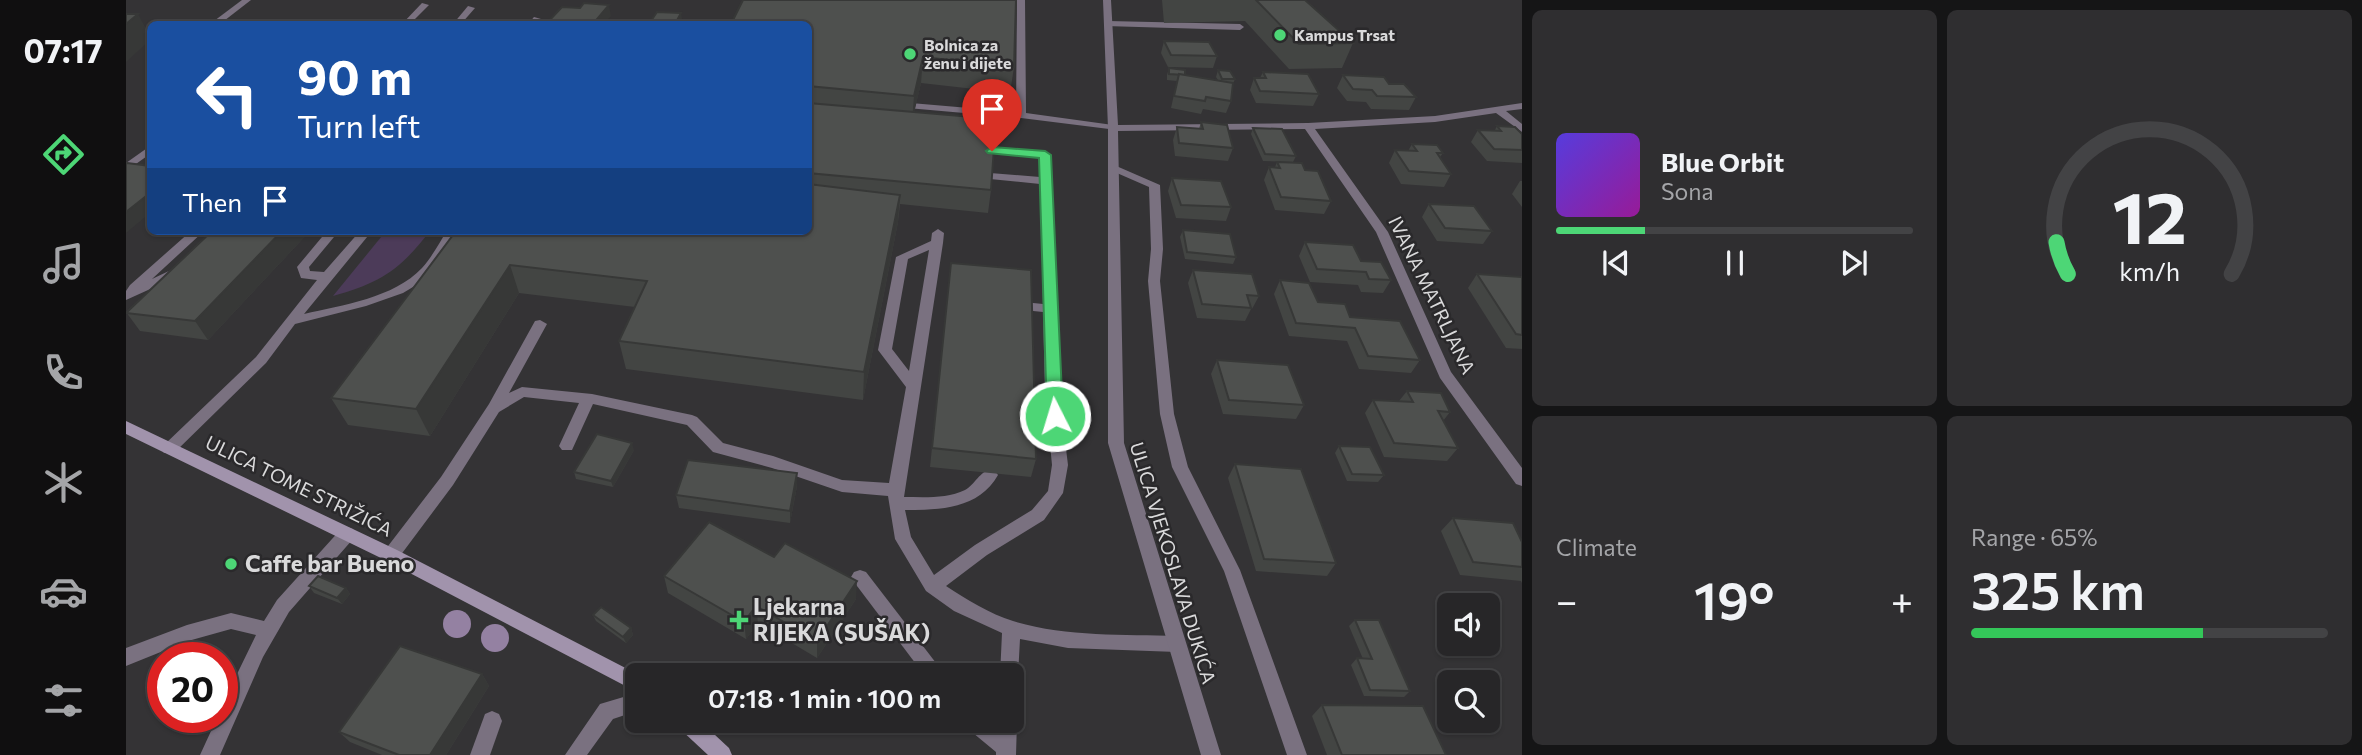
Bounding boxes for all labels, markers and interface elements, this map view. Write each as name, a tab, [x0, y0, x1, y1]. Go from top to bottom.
place label: Kampus Trsat	[1294, 25, 1395, 44]
marker: Kampus Trsat	[1272, 27, 1288, 43]
text: 07:17	[23, 30, 103, 70]
place label: Bolnica za ženu i dijete	[924, 35, 1011, 72]
text: 90 m	[297, 45, 412, 105]
marker: Bolnica za ženu i dijete	[902, 46, 918, 62]
icon: left	[182, 49, 273, 140]
pin	[962, 79, 1022, 151]
icon: arrive	[973, 90, 1011, 128]
text: Turn left	[297, 105, 421, 145]
icon: directions	[39, 130, 88, 179]
text: Blue Orbit	[1661, 146, 1784, 177]
text: 12	[2112, 170, 2187, 259]
text: Sona	[1661, 177, 1713, 205]
icon: arrive	[256, 182, 294, 220]
text: Then	[182, 186, 242, 217]
street label: IVANA MATRLJANA	[1384, 212, 1481, 377]
icon: music	[39, 239, 88, 288]
icon: previous	[1597, 244, 1635, 282]
icon: pause	[1716, 244, 1754, 282]
icon: next	[1835, 244, 1873, 282]
text: km/h	[2119, 256, 2180, 286]
icon: phone	[39, 348, 88, 397]
position arrow	[1018, 379, 1092, 453]
street label: ULICA TOME STRIŽIĆA	[202, 429, 397, 541]
street label: ULICA VJEKOSLAVA DUKIĆA	[1126, 439, 1222, 686]
icon: climate	[39, 458, 88, 507]
text: Range · 65%	[1971, 523, 2098, 551]
text: Climate	[1556, 533, 1637, 561]
place label: Caffe bar Bueno	[245, 549, 414, 577]
marker: Caffe bar Bueno	[223, 556, 239, 572]
text: 325 km	[1971, 557, 2145, 621]
icon: car	[39, 567, 88, 616]
text: 19°	[1694, 567, 1774, 631]
text: −	[1556, 576, 1578, 623]
text: +	[1891, 576, 1913, 623]
place label: Ljekarna RIJEKA (SUŠAK)	[753, 592, 930, 646]
map controls	[1437, 593, 1500, 733]
button: sound	[1437, 593, 1500, 656]
marker: Ljekarna RIJEKA (SUŠAK)	[731, 612, 747, 628]
speed limit sign: 20	[147, 642, 238, 733]
button: search	[1437, 670, 1500, 733]
icon: filters	[39, 676, 88, 725]
text: 07:18 · 1 min · 100 m	[708, 682, 941, 713]

